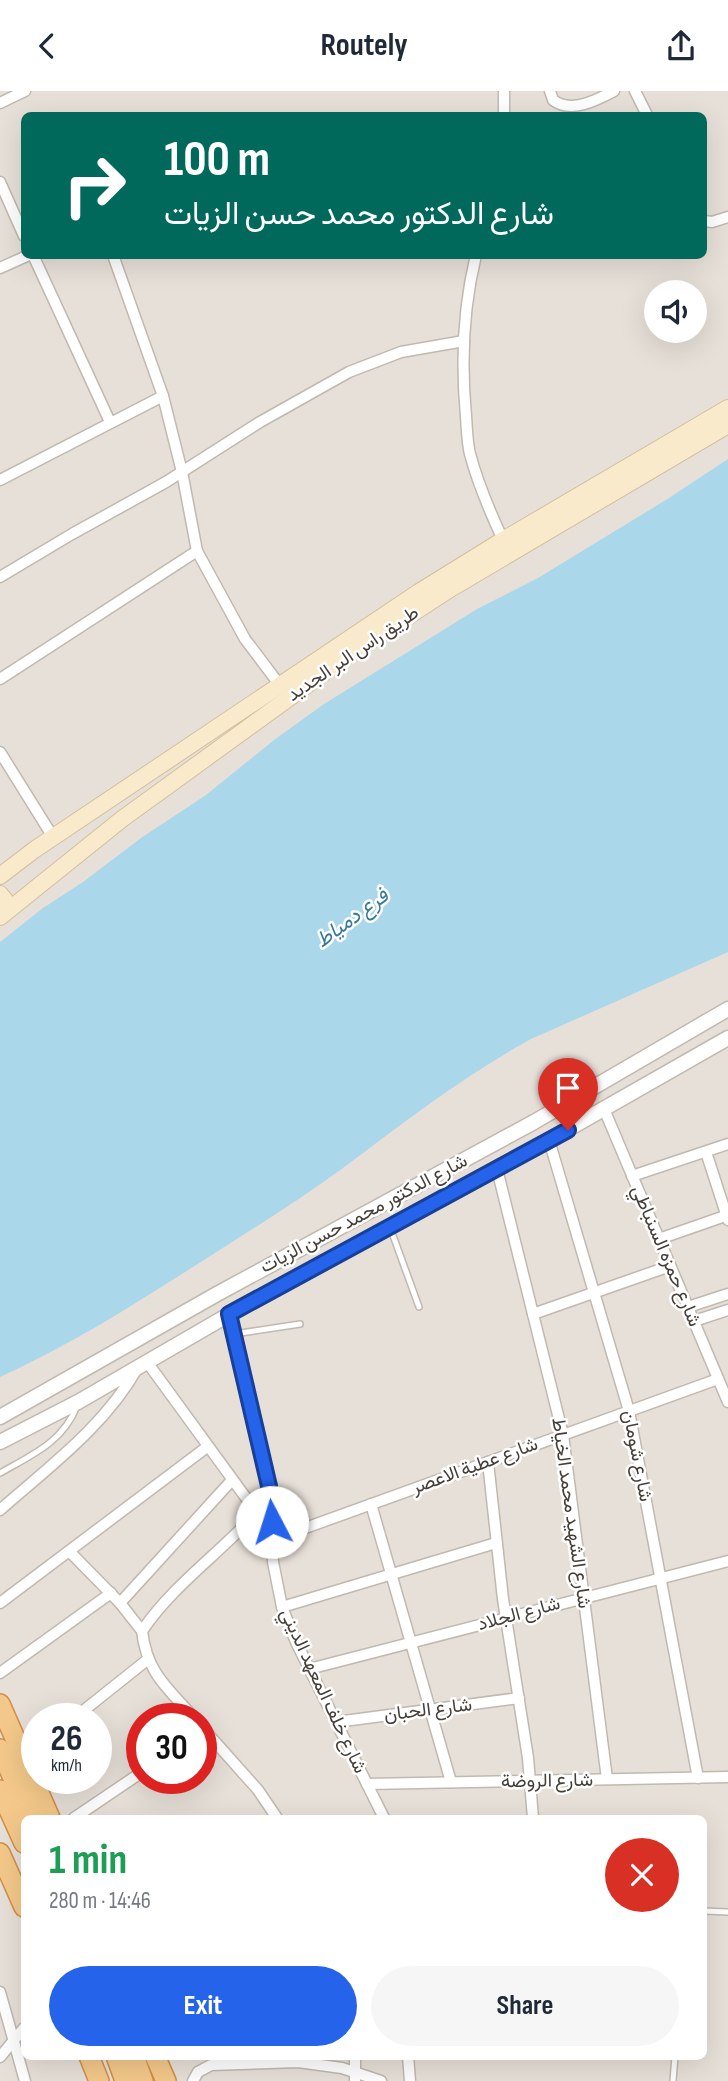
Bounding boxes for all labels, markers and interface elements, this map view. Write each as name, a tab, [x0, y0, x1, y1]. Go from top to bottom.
text: Routely	[320, 26, 408, 65]
icon: back	[28, 27, 66, 65]
icon: share	[662, 27, 700, 65]
text: 100 m	[164, 131, 270, 190]
icon: right	[49, 140, 140, 231]
text: شارع الدكتور محمد حسن الزيات	[164, 195, 554, 234]
map controls	[644, 280, 707, 343]
button: sound	[644, 280, 707, 343]
street label: طريق راس البر الجديد	[283, 601, 423, 707]
water label: فرع دمياط	[311, 882, 396, 954]
pin	[538, 1058, 598, 1130]
icon: arrive	[549, 1069, 587, 1107]
street label: شارع الدكتور محمد حسن الزيات	[256, 1149, 472, 1279]
street label: شارع حمزه السنباطي	[623, 1182, 706, 1331]
street label: شارع شومان	[617, 1408, 657, 1504]
street label: شارع الشهيد محمد الخياط	[546, 1416, 596, 1610]
street label: شارع عطية الاعصر	[408, 1433, 541, 1500]
position arrow	[235, 1485, 309, 1559]
street label: شارع الجلاد	[475, 1592, 563, 1636]
street label: شارع خلف المعهد الديني	[272, 1605, 371, 1779]
street label: شارع الحبان	[383, 1693, 473, 1727]
speed limit sign: 30	[126, 1703, 217, 1794]
text: 26	[51, 1718, 82, 1761]
text: km/h	[51, 1755, 82, 1776]
street label: شارع الروضة	[501, 1769, 593, 1793]
text: 1 min	[49, 1835, 127, 1886]
button: close	[605, 1838, 679, 1912]
text: 280 m · 14:46	[49, 1887, 151, 1915]
button: Exit	[49, 1966, 357, 2046]
button: Share	[371, 1966, 679, 2046]

